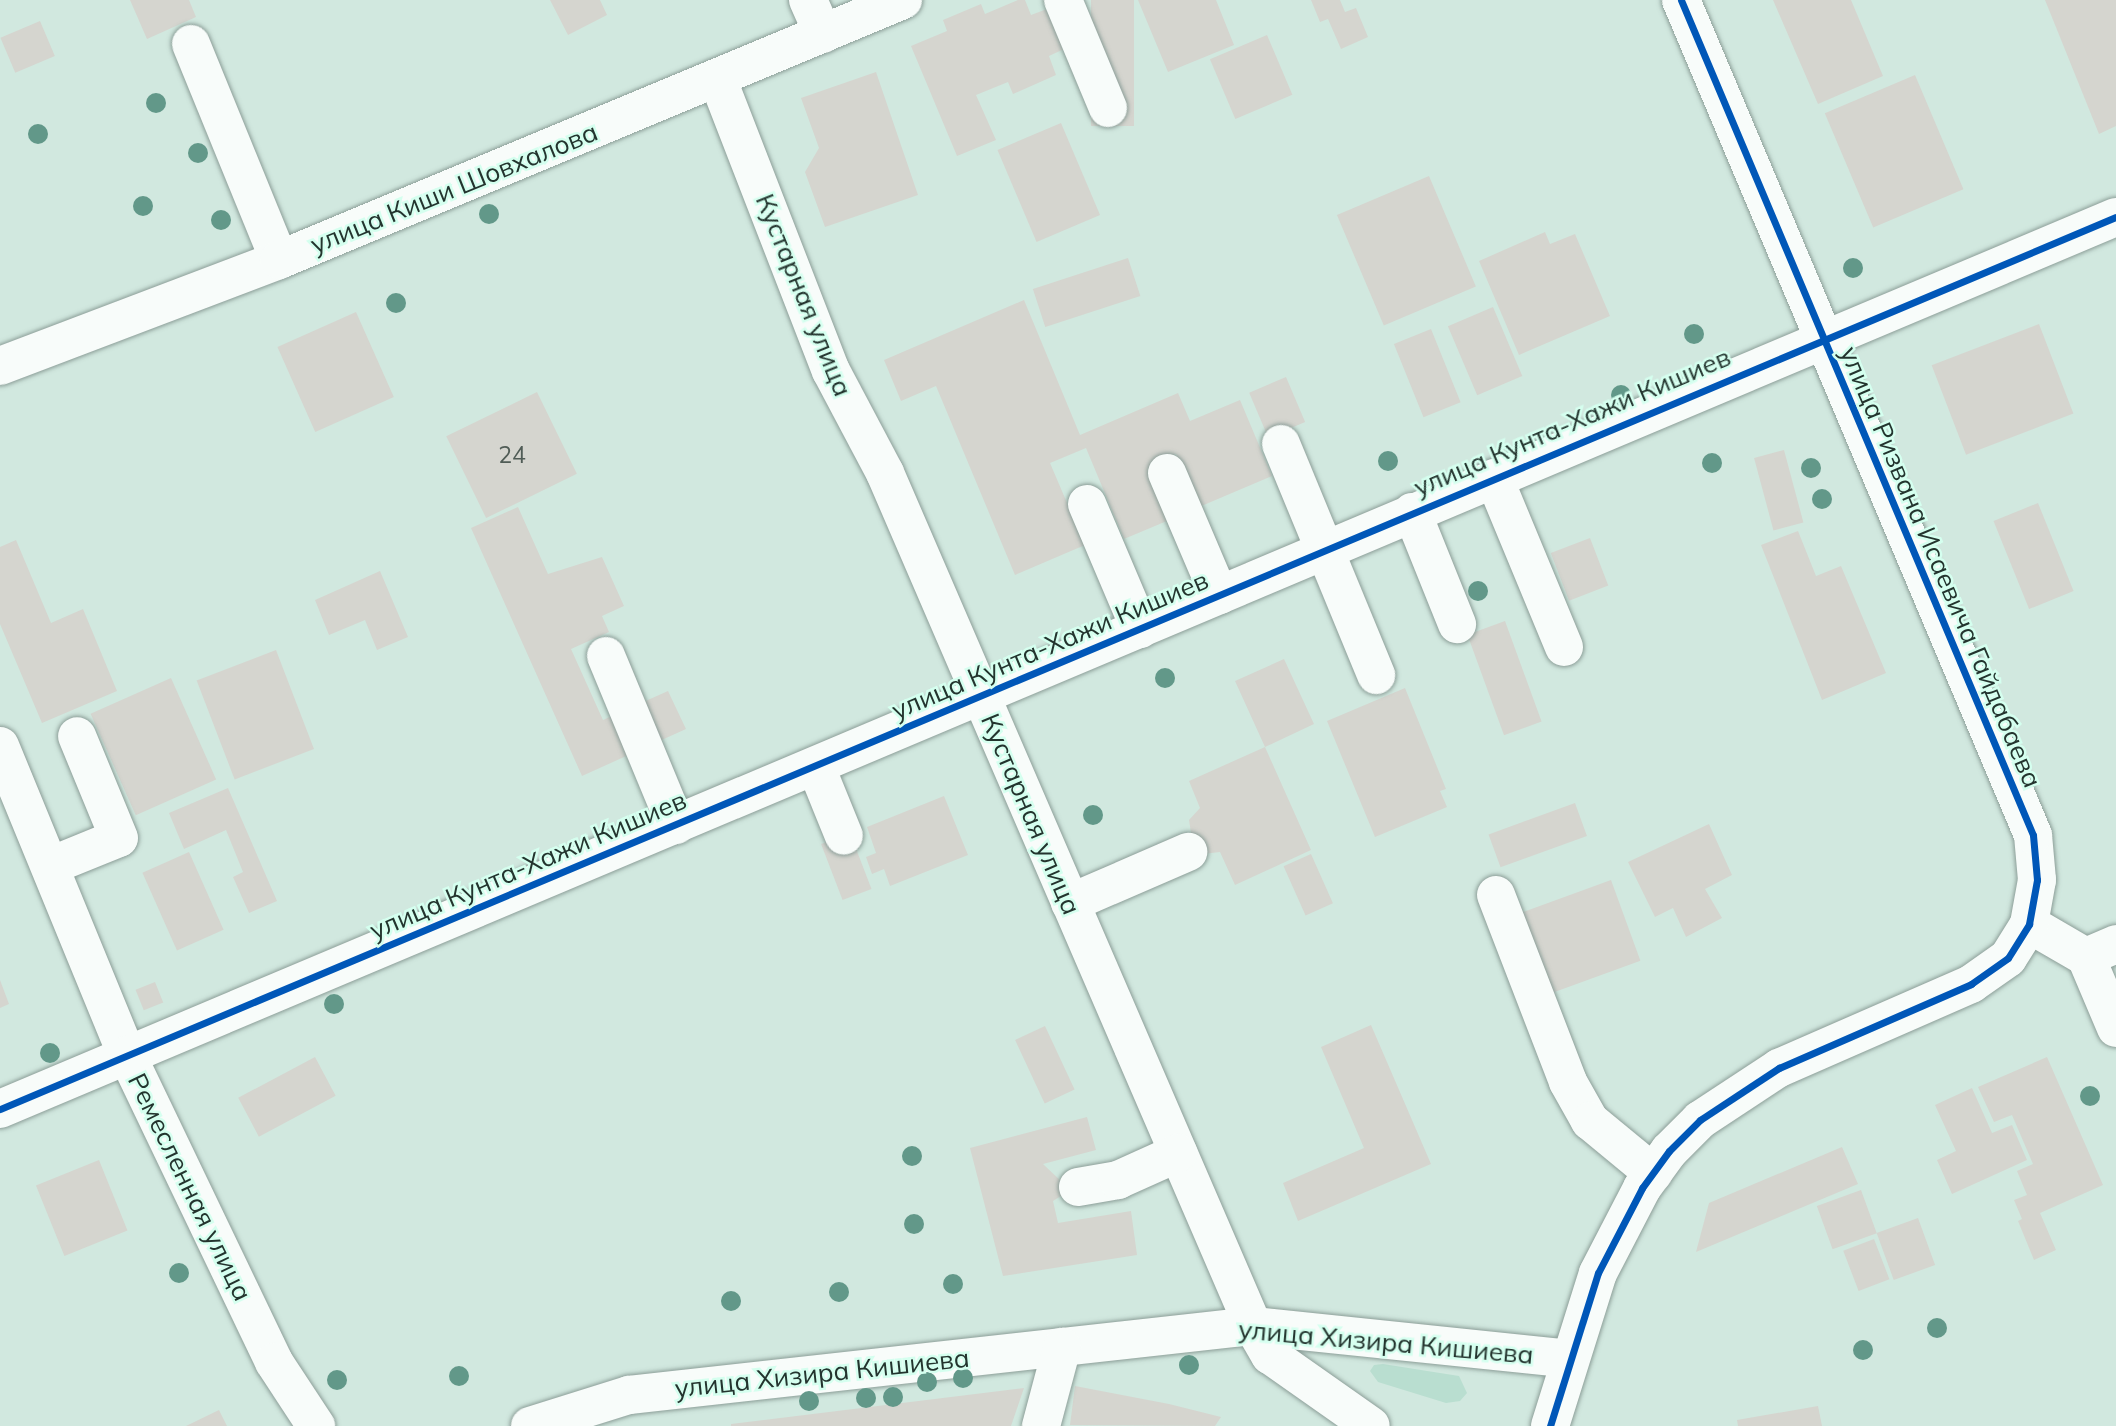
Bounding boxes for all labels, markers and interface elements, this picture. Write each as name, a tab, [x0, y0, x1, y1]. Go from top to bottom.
street label: улица Киши Шовхалова	[306, 116, 602, 260]
street label: Кустарная улица	[749, 189, 859, 401]
street label: улица Кунта-Хажи Кишиев	[1409, 341, 1735, 503]
street label: улица Ризвана Исаевича Гайдабаева	[1834, 342, 2048, 792]
house number: 24	[498, 441, 526, 469]
street label: улица Кунта-Хажи Кишиев	[887, 564, 1213, 726]
street label: Кустарная улица	[975, 709, 1087, 919]
street label: улица Кунта-Хажи Кишиев	[365, 784, 691, 946]
street label: Ремесленная улица	[121, 1068, 259, 1306]
street label: улица Хизира Кишиева	[1237, 1314, 1535, 1370]
street label: улица Хизира Кишиева	[673, 1342, 971, 1404]

